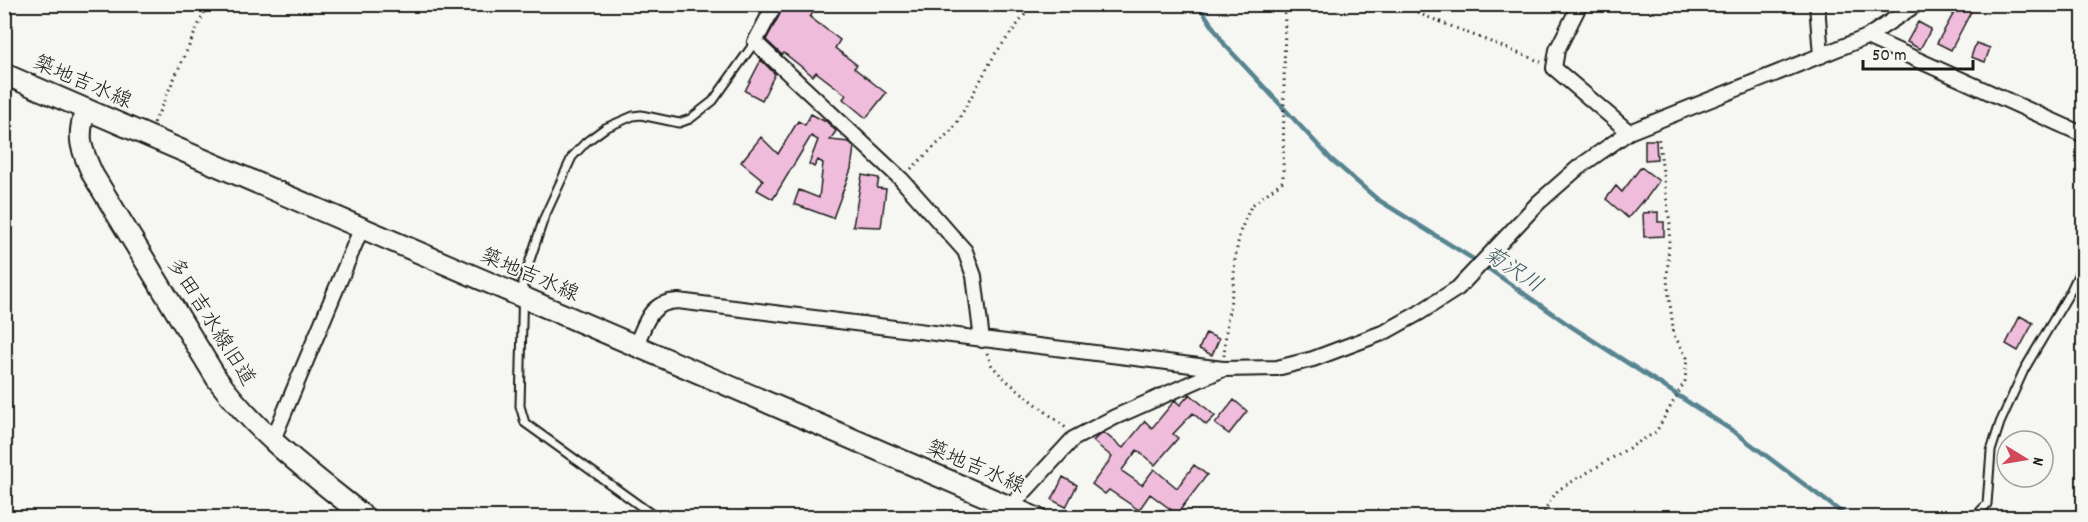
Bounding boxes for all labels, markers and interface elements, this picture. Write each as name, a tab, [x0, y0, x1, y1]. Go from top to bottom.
scale bar	[1863, 33, 1972, 71]
text: 50 m	[1872, 44, 1907, 69]
street label: 築地吉水線	[28, 49, 136, 118]
water label: 菊沢川	[1476, 240, 1548, 302]
street label: 築地吉水線	[475, 242, 583, 311]
street label: 多田吉水線旧道	[158, 252, 261, 393]
north arrow	[1995, 429, 2055, 489]
street label: 築地吉水線	[921, 434, 1029, 503]
text: N	[2025, 455, 2049, 468]

